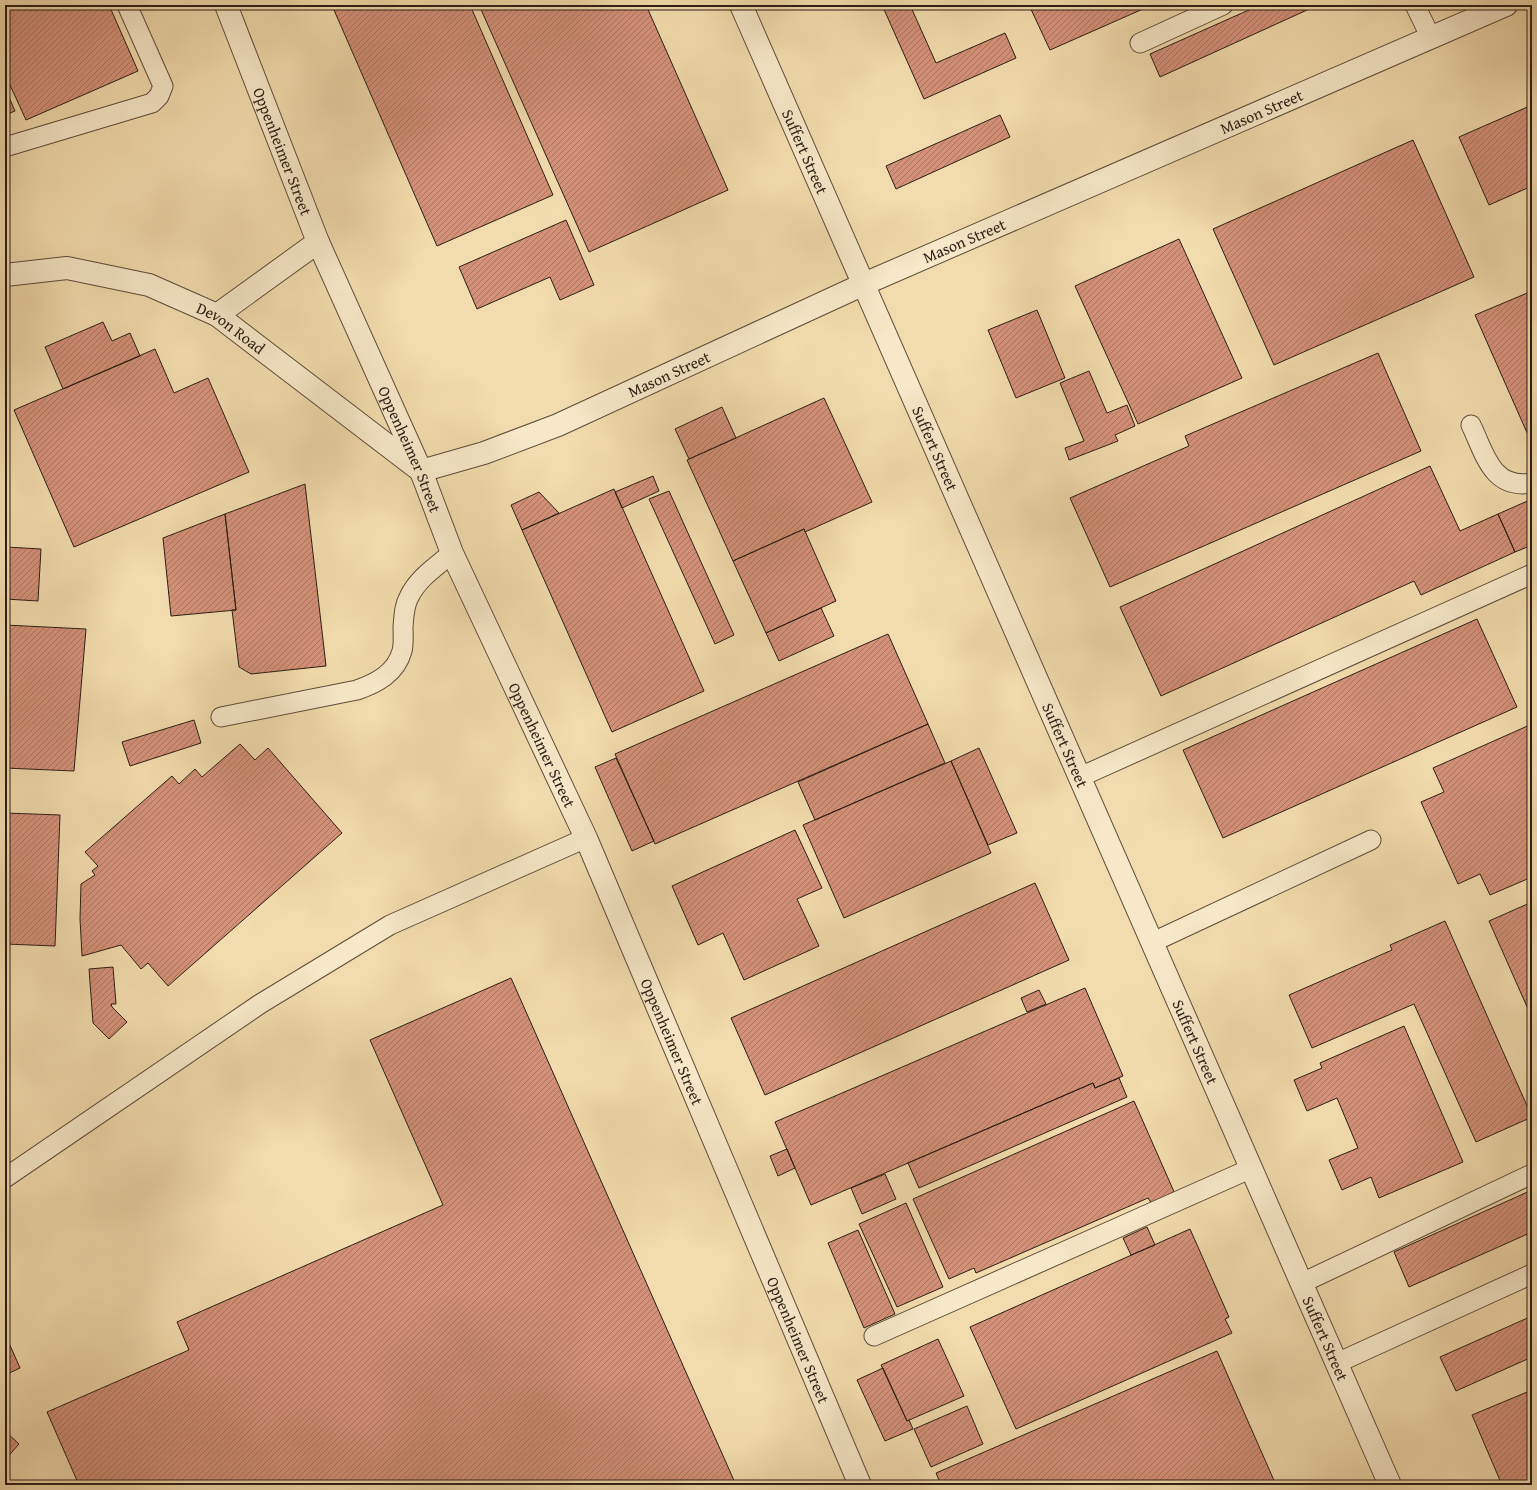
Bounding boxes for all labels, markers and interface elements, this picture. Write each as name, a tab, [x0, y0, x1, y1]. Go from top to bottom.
street label: Mason Street	[1216, 83, 1307, 140]
street label: Oppenheimer Street	[247, 84, 319, 219]
street label: Suffert Street	[776, 105, 835, 198]
street label: Mason Street	[919, 212, 1010, 269]
street label: Devon Road	[193, 296, 271, 360]
street label: Mason Street	[624, 344, 714, 403]
street label: Oppenheimer Street	[372, 382, 448, 516]
street label: Suffert Street	[906, 402, 965, 495]
street label: Oppenheimer Street	[502, 678, 582, 812]
street label: Suffert Street	[1036, 699, 1095, 792]
street label: Oppenheimer Street	[635, 974, 710, 1109]
street label: Suffert Street	[1166, 995, 1225, 1088]
street label: Oppenheimer Street	[761, 1273, 836, 1407]
street label: Suffert Street	[1297, 1292, 1355, 1385]

